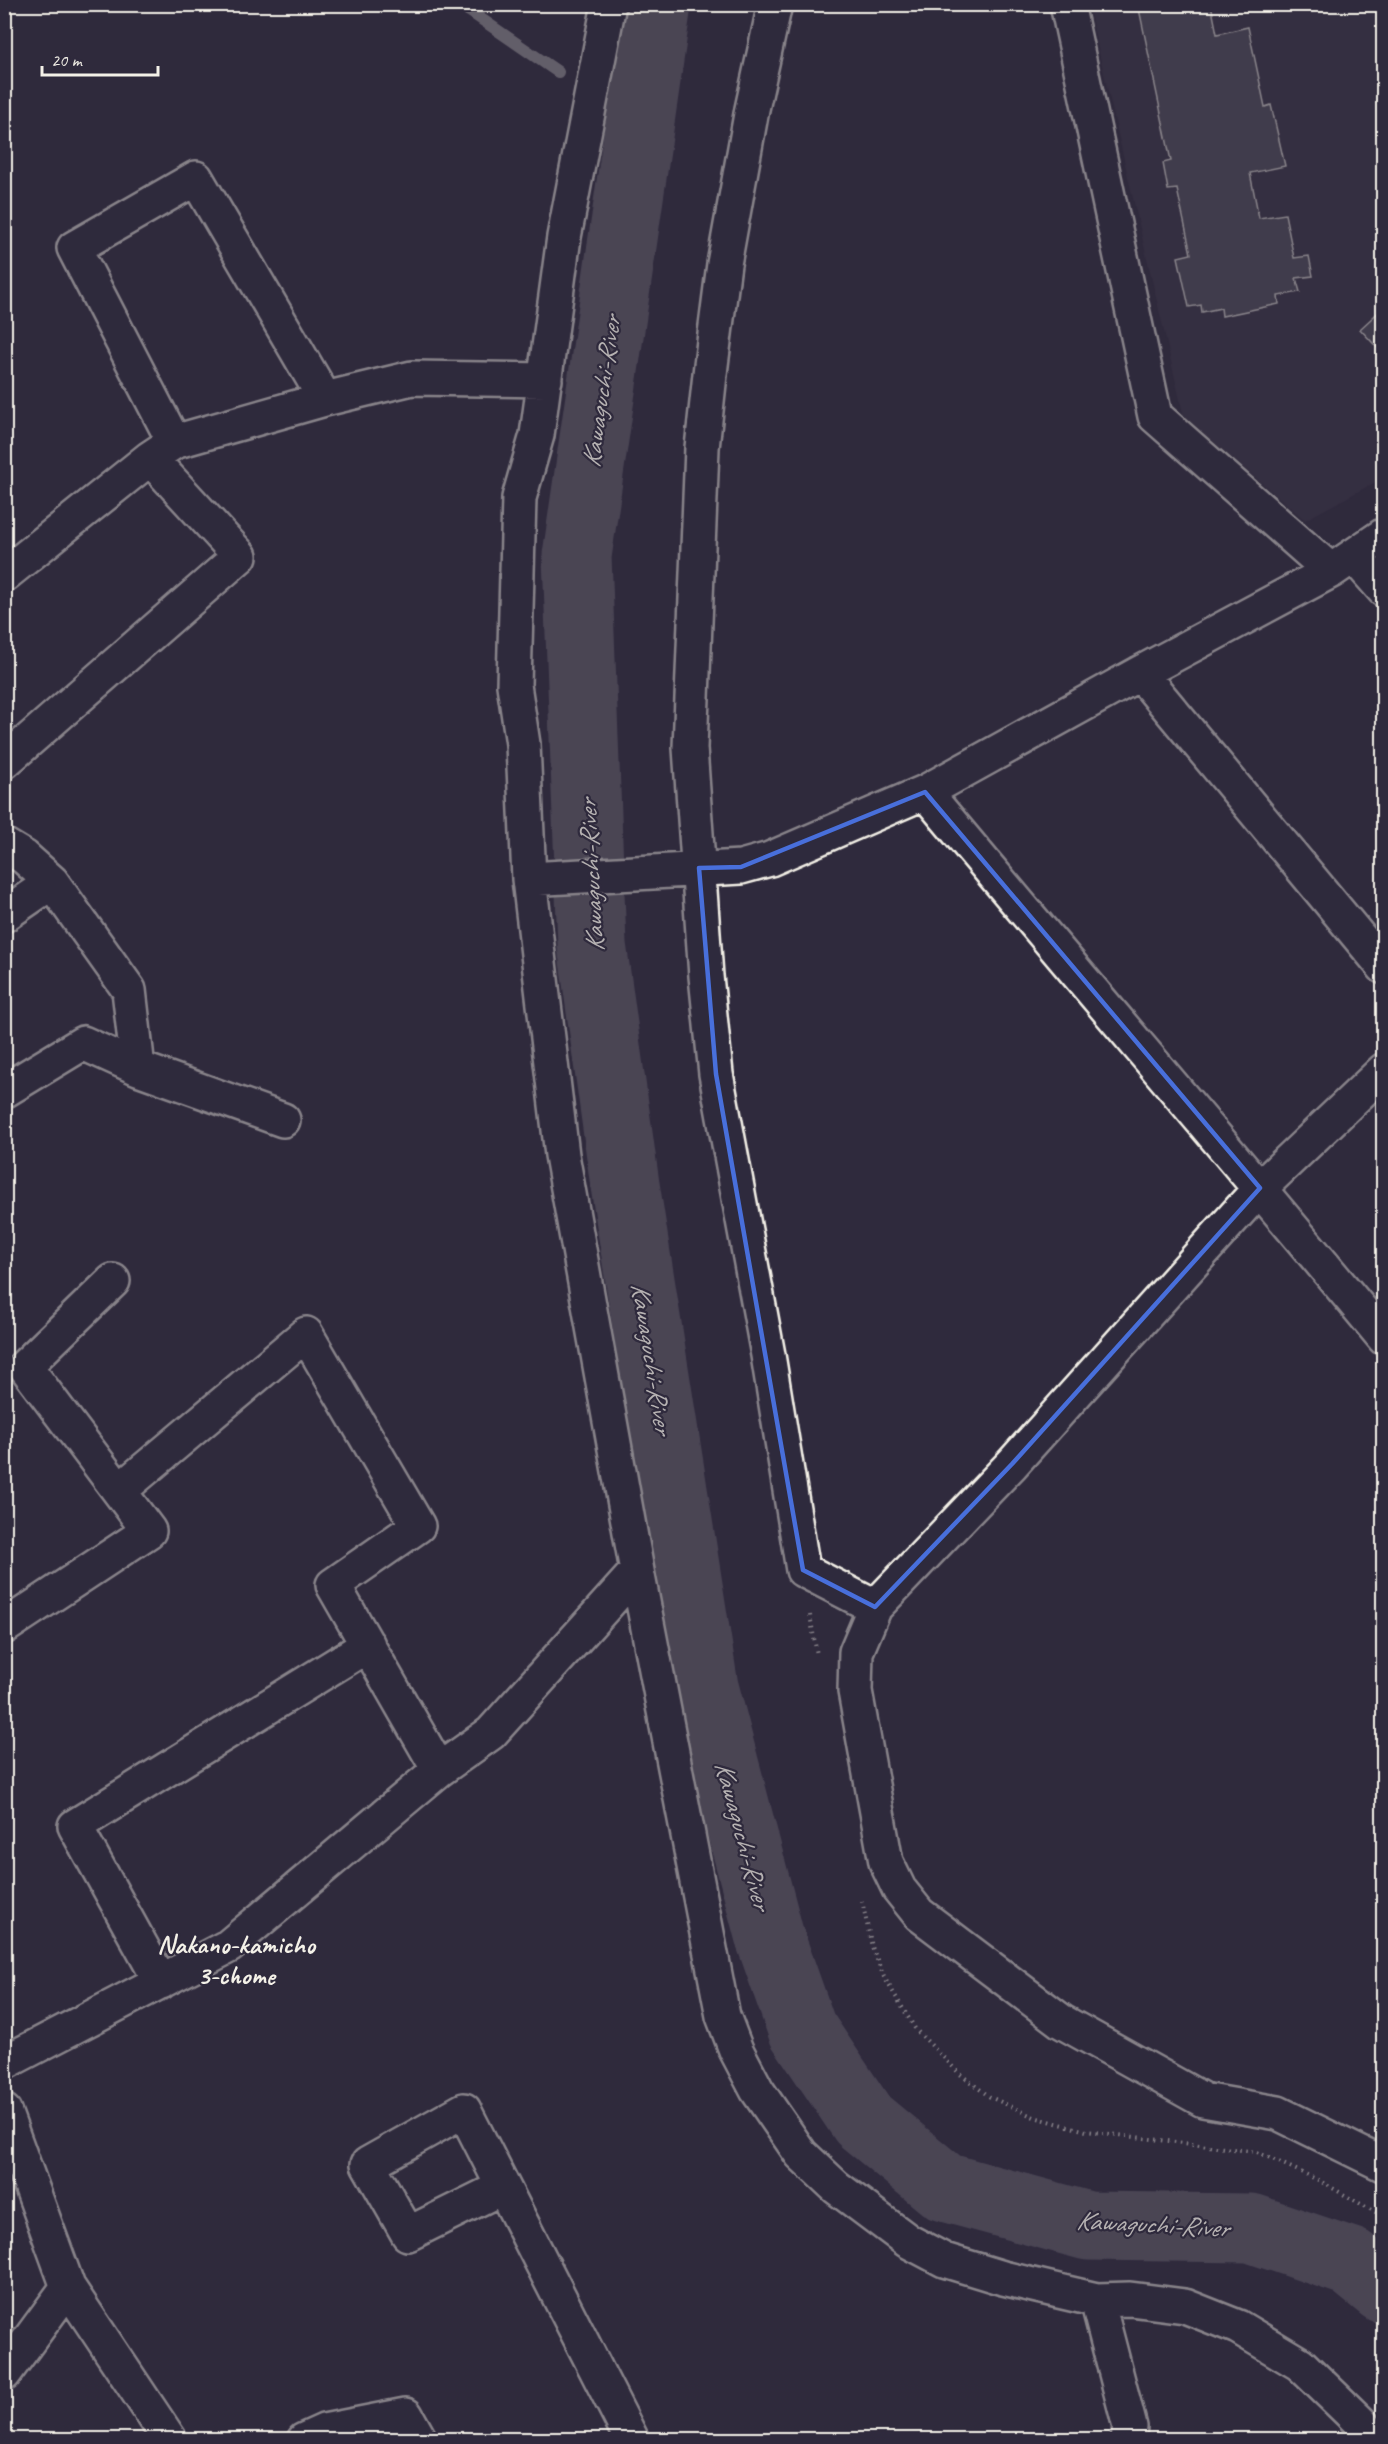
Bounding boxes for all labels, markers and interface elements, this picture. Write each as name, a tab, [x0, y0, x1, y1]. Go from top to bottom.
scale bar	[42, 39, 158, 77]
text: 20 m	[51, 49, 84, 71]
water label: Kawaguchi-River	[574, 310, 629, 470]
water label: Kawaguchi-River	[570, 795, 612, 953]
water label: Kawaguchi-River	[623, 1280, 681, 1440]
water label: Kawaguchi-River	[707, 1757, 780, 1917]
district label: Nakano-kamicho 3-chome	[157, 1927, 317, 1992]
water label: Kawaguchi-River	[1075, 2203, 1233, 2245]

